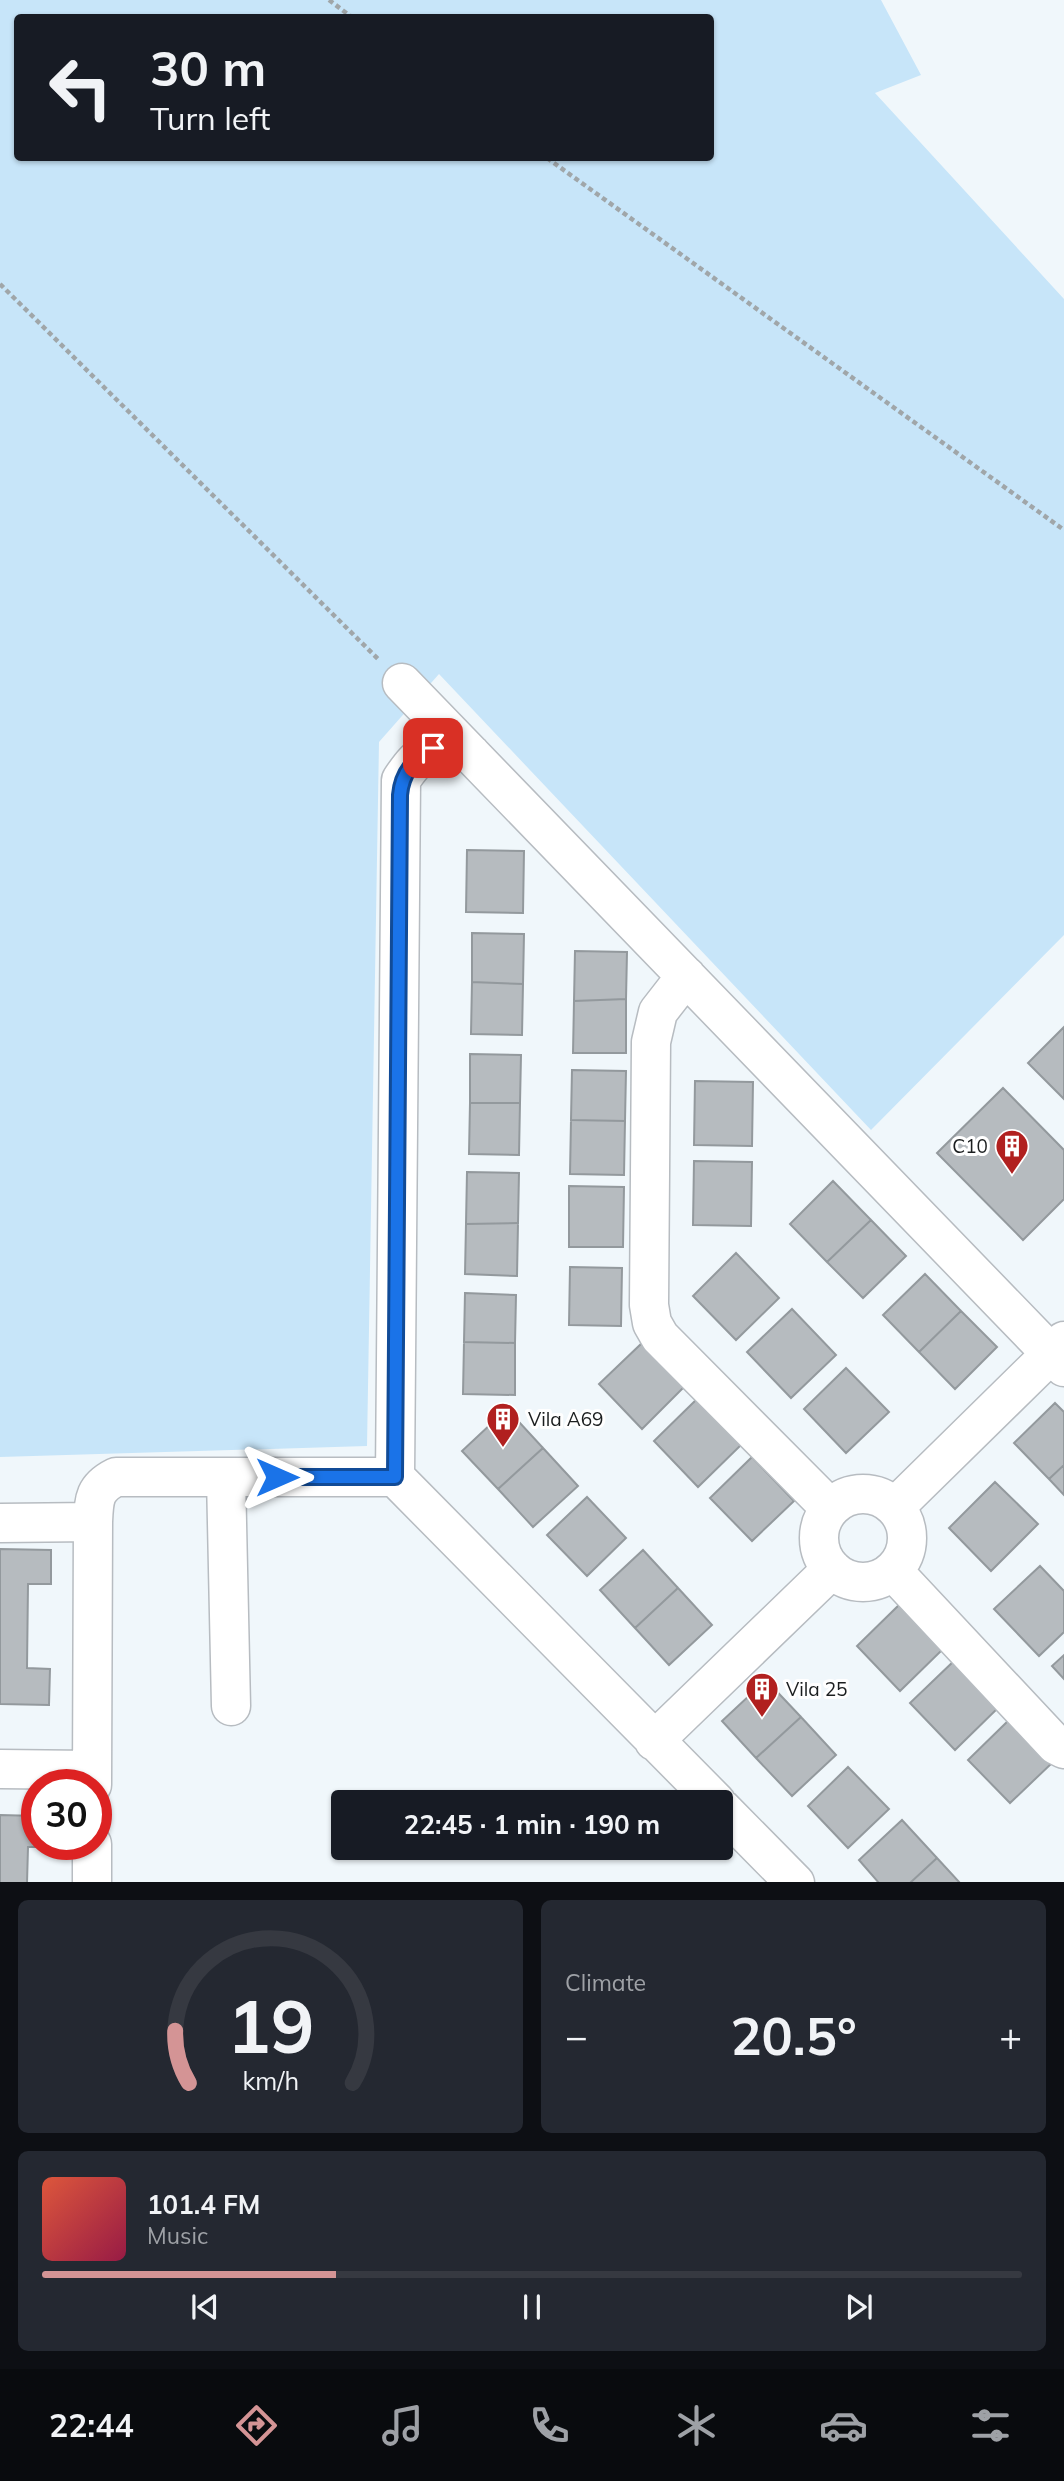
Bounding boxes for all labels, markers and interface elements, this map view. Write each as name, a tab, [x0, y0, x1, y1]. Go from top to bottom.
text: 30 m	[150, 37, 266, 98]
icon: left	[35, 42, 126, 133]
text: Turn left	[150, 98, 270, 138]
pin	[403, 718, 463, 778]
icon: arrive	[414, 729, 452, 767]
building icon: C10	[993, 1127, 1031, 1176]
place label: C10	[952, 1134, 988, 1158]
building icon: Vila A69	[484, 1400, 522, 1449]
place label: Vila A69	[528, 1407, 603, 1431]
position arrow	[240, 1440, 314, 1514]
building icon: Vila 25	[743, 1670, 781, 1719]
place label: Vila 25	[786, 1677, 847, 1701]
speed limit sign: 30	[21, 1769, 112, 1860]
text: 22:45 · 1 min · 190 m	[404, 1808, 660, 1841]
text: Climate	[565, 1968, 646, 1997]
text: 19	[227, 1980, 314, 2071]
text: 20.5°	[730, 2003, 857, 2068]
text: −	[565, 2012, 588, 2060]
text: +	[999, 2012, 1022, 2060]
text: km/h	[242, 2064, 299, 2095]
text: 101.4 FM	[147, 2188, 260, 2221]
text: Music	[147, 2221, 208, 2250]
icon: previous	[186, 2288, 224, 2326]
icon: pause	[513, 2288, 551, 2326]
icon: next	[840, 2288, 878, 2326]
icon: directions	[232, 2401, 281, 2450]
icon: music	[378, 2401, 427, 2450]
icon: phone	[525, 2401, 574, 2450]
icon: climate	[672, 2401, 721, 2450]
icon: car	[819, 2401, 868, 2450]
icon: filters	[966, 2401, 1015, 2450]
text: 22:44	[49, 2405, 134, 2445]

